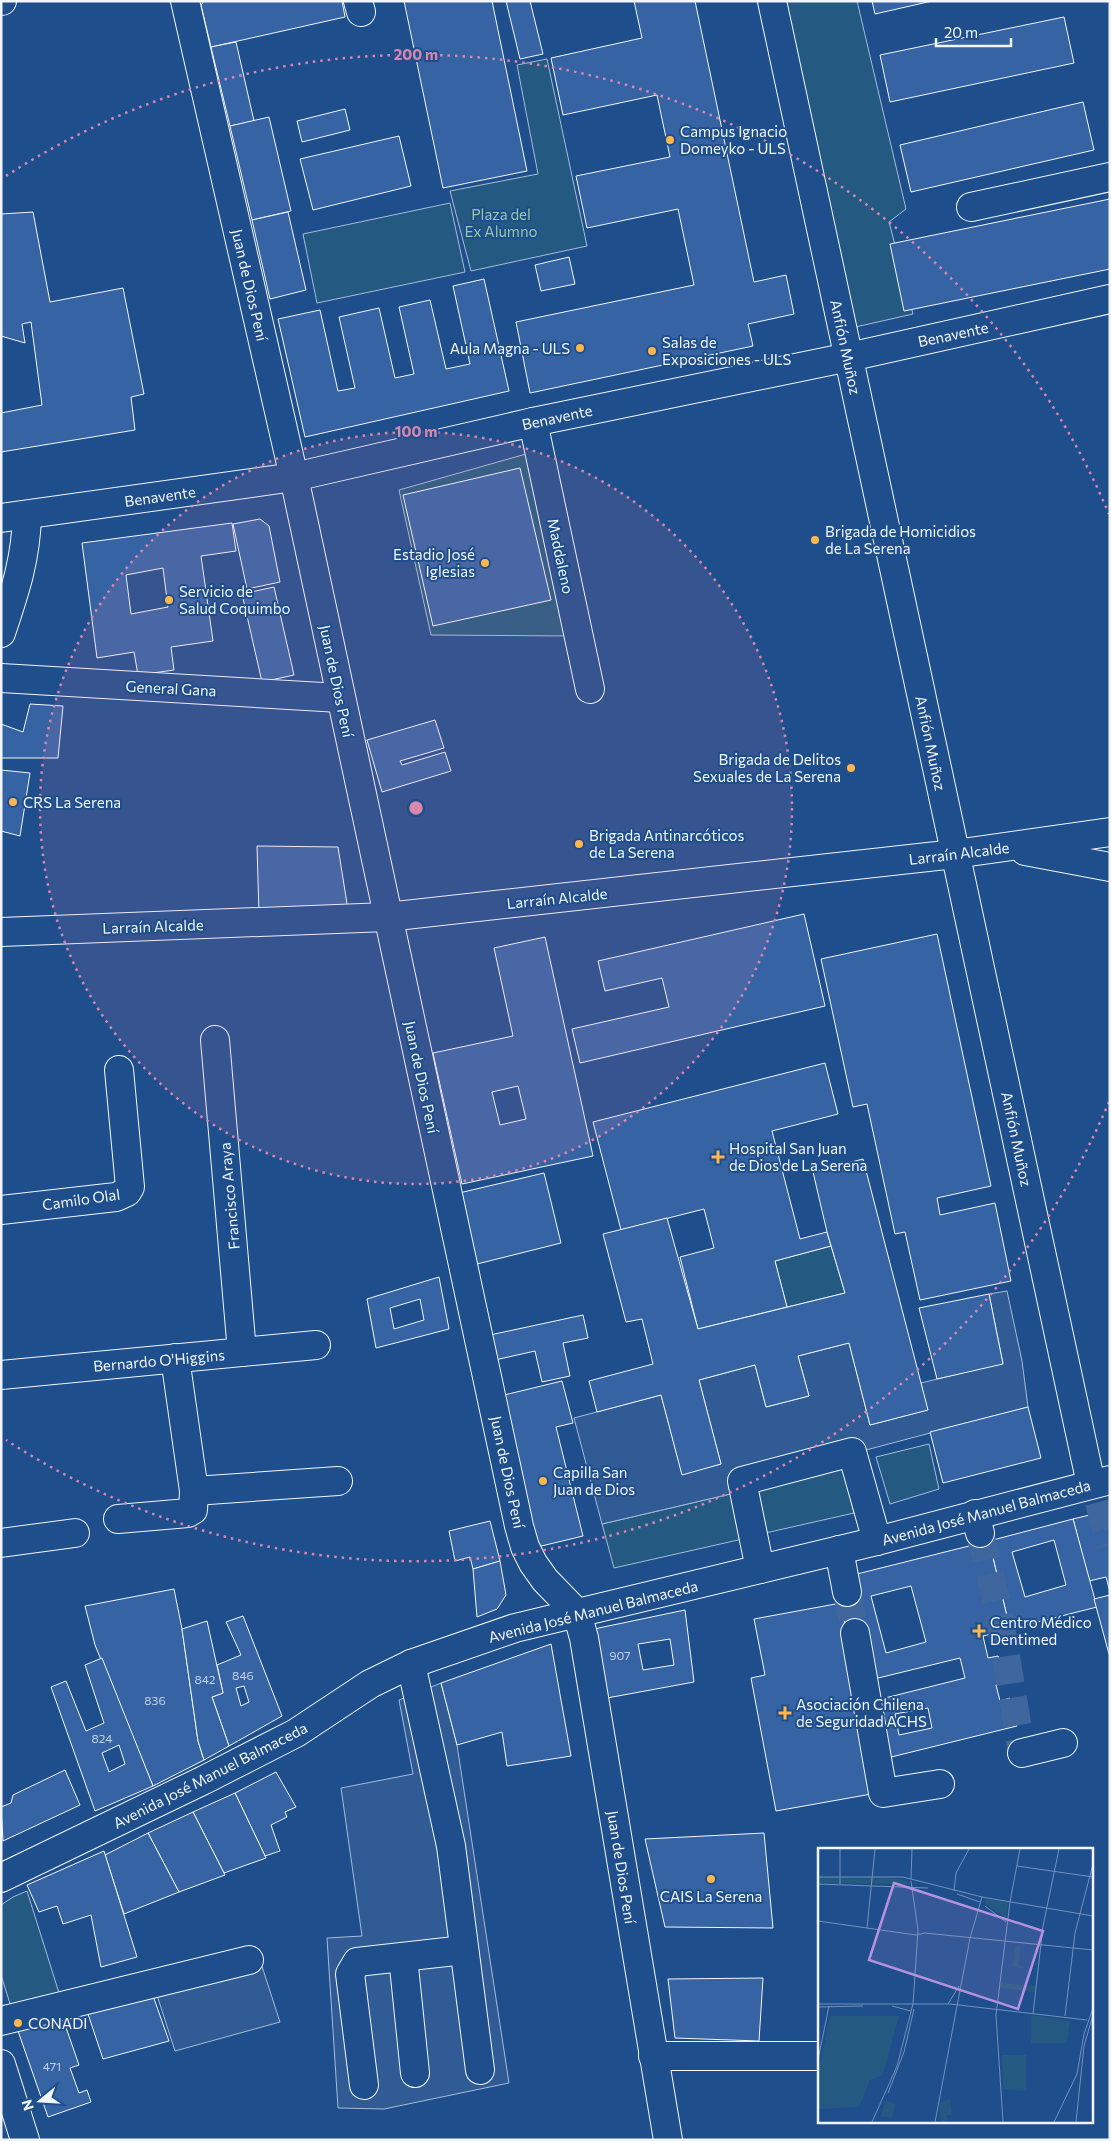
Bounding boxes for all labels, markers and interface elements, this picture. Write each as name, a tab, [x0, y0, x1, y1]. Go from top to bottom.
scale bar	[936, 15, 1011, 47]
text: 20 m	[944, 23, 978, 41]
text: 200 m	[394, 45, 438, 63]
place label: Campus Ignacio Domeyko - ULS	[680, 122, 787, 157]
marker: Campus Ignacio Domeyko - ULS	[664, 134, 676, 146]
park label: Plaza del Ex Alumno	[465, 205, 538, 240]
street label: Juan de Dios Pení	[228, 227, 272, 344]
street label: Anfión Muñoz	[827, 298, 865, 396]
street label: Benavente	[916, 318, 990, 350]
place label: Salas de Exposiciones - ULS	[662, 333, 791, 368]
place label: Aula Magna - ULS	[450, 339, 570, 357]
marker: Aula Magna - ULS	[574, 342, 586, 354]
marker: Salas de Exposiciones - ULS	[646, 345, 658, 357]
street label: Benavente	[520, 401, 594, 433]
text: 100 m	[395, 422, 437, 440]
street label: Benavente	[123, 482, 197, 510]
street label: Maddaleno	[544, 517, 578, 595]
place label: Brigada de Homicidios de La Serena	[825, 522, 976, 557]
marker: Brigada de Homicidios de La Serena	[809, 534, 821, 546]
place label: Estadio José Iglesias	[393, 545, 475, 580]
marker: Estadio José Iglesias	[479, 557, 491, 569]
place label: Servicio de Salud Coquimbo	[179, 582, 291, 617]
marker: Servicio de Salud Coquimbo	[163, 594, 175, 606]
street label: Juan de Dios Pení	[316, 623, 358, 740]
street label: General Gana	[125, 677, 217, 699]
street label: Anfión Muñoz	[912, 694, 950, 792]
place label: Brigada de Delitos Sexuales de La Serena	[693, 750, 841, 785]
marker: Brigada de Delitos Sexuales de La Serena	[845, 762, 857, 774]
place label: CRS La Serena	[23, 793, 121, 811]
marker: CRS La Serena	[7, 796, 19, 808]
centre of rings	[407, 799, 425, 817]
place label: Brigada Antinarcóticos de La Serena	[589, 826, 744, 861]
marker: Brigada Antinarcóticos de La Serena	[573, 838, 585, 850]
street label: Larraín Alcalde	[908, 838, 1010, 868]
street label: Larraín Alcalde	[506, 884, 608, 912]
street label: Larraín Alcalde	[102, 915, 204, 937]
street label: Juan de Dios Pení	[401, 1019, 443, 1136]
street label: Anfión Muñoz	[998, 1090, 1036, 1188]
place label: Hospital San Juan de Dios de La Serena	[729, 1139, 867, 1174]
street label: Francisco Araya	[215, 1142, 243, 1250]
marker: Hospital San Juan de Dios de La Serena	[711, 1150, 725, 1164]
street label: Camilo Olal	[41, 1185, 121, 1213]
street label: Bernardo O'Higgins	[92, 1345, 226, 1375]
street label: Juan de Dios Pení	[487, 1414, 529, 1531]
place label: Capilla San Juan de Dios	[553, 1463, 635, 1498]
marker: Capilla San Juan de Dios	[537, 1475, 549, 1487]
street label: Avenida José Manuel Balmaceda	[880, 1475, 1092, 1549]
street label: Avenida José Manuel Balmaceda	[486, 1576, 700, 1646]
place label: Centro Médico Dentimed	[990, 1613, 1092, 1648]
marker: Centro Médico Dentimed	[972, 1624, 986, 1638]
house number: 907	[609, 1648, 631, 1662]
house number: 846	[232, 1668, 254, 1682]
house number: 842	[195, 1672, 216, 1686]
house number: 836	[144, 1693, 166, 1707]
place label: Asociación Chilena de Seguridad ACHS	[796, 1695, 927, 1730]
marker: Asociación Chilena de Seguridad ACHS	[778, 1706, 792, 1720]
street label: Avenida José Manuel Balmaceda	[110, 1718, 310, 1832]
house number: 824	[92, 1731, 112, 1745]
street label: Juan de Dios Pení	[604, 1809, 640, 1926]
inset map	[818, 1848, 1094, 2124]
marker: CAIS La Serena	[705, 1873, 717, 1885]
place label: CAIS La Serena	[660, 1887, 762, 1905]
place label: CONADI	[28, 2014, 87, 2032]
marker: CONADI	[12, 2017, 24, 2029]
house number: 471	[43, 2059, 61, 2073]
north arrow	[15, 2076, 65, 2126]
text: N	[17, 2098, 37, 2113]

